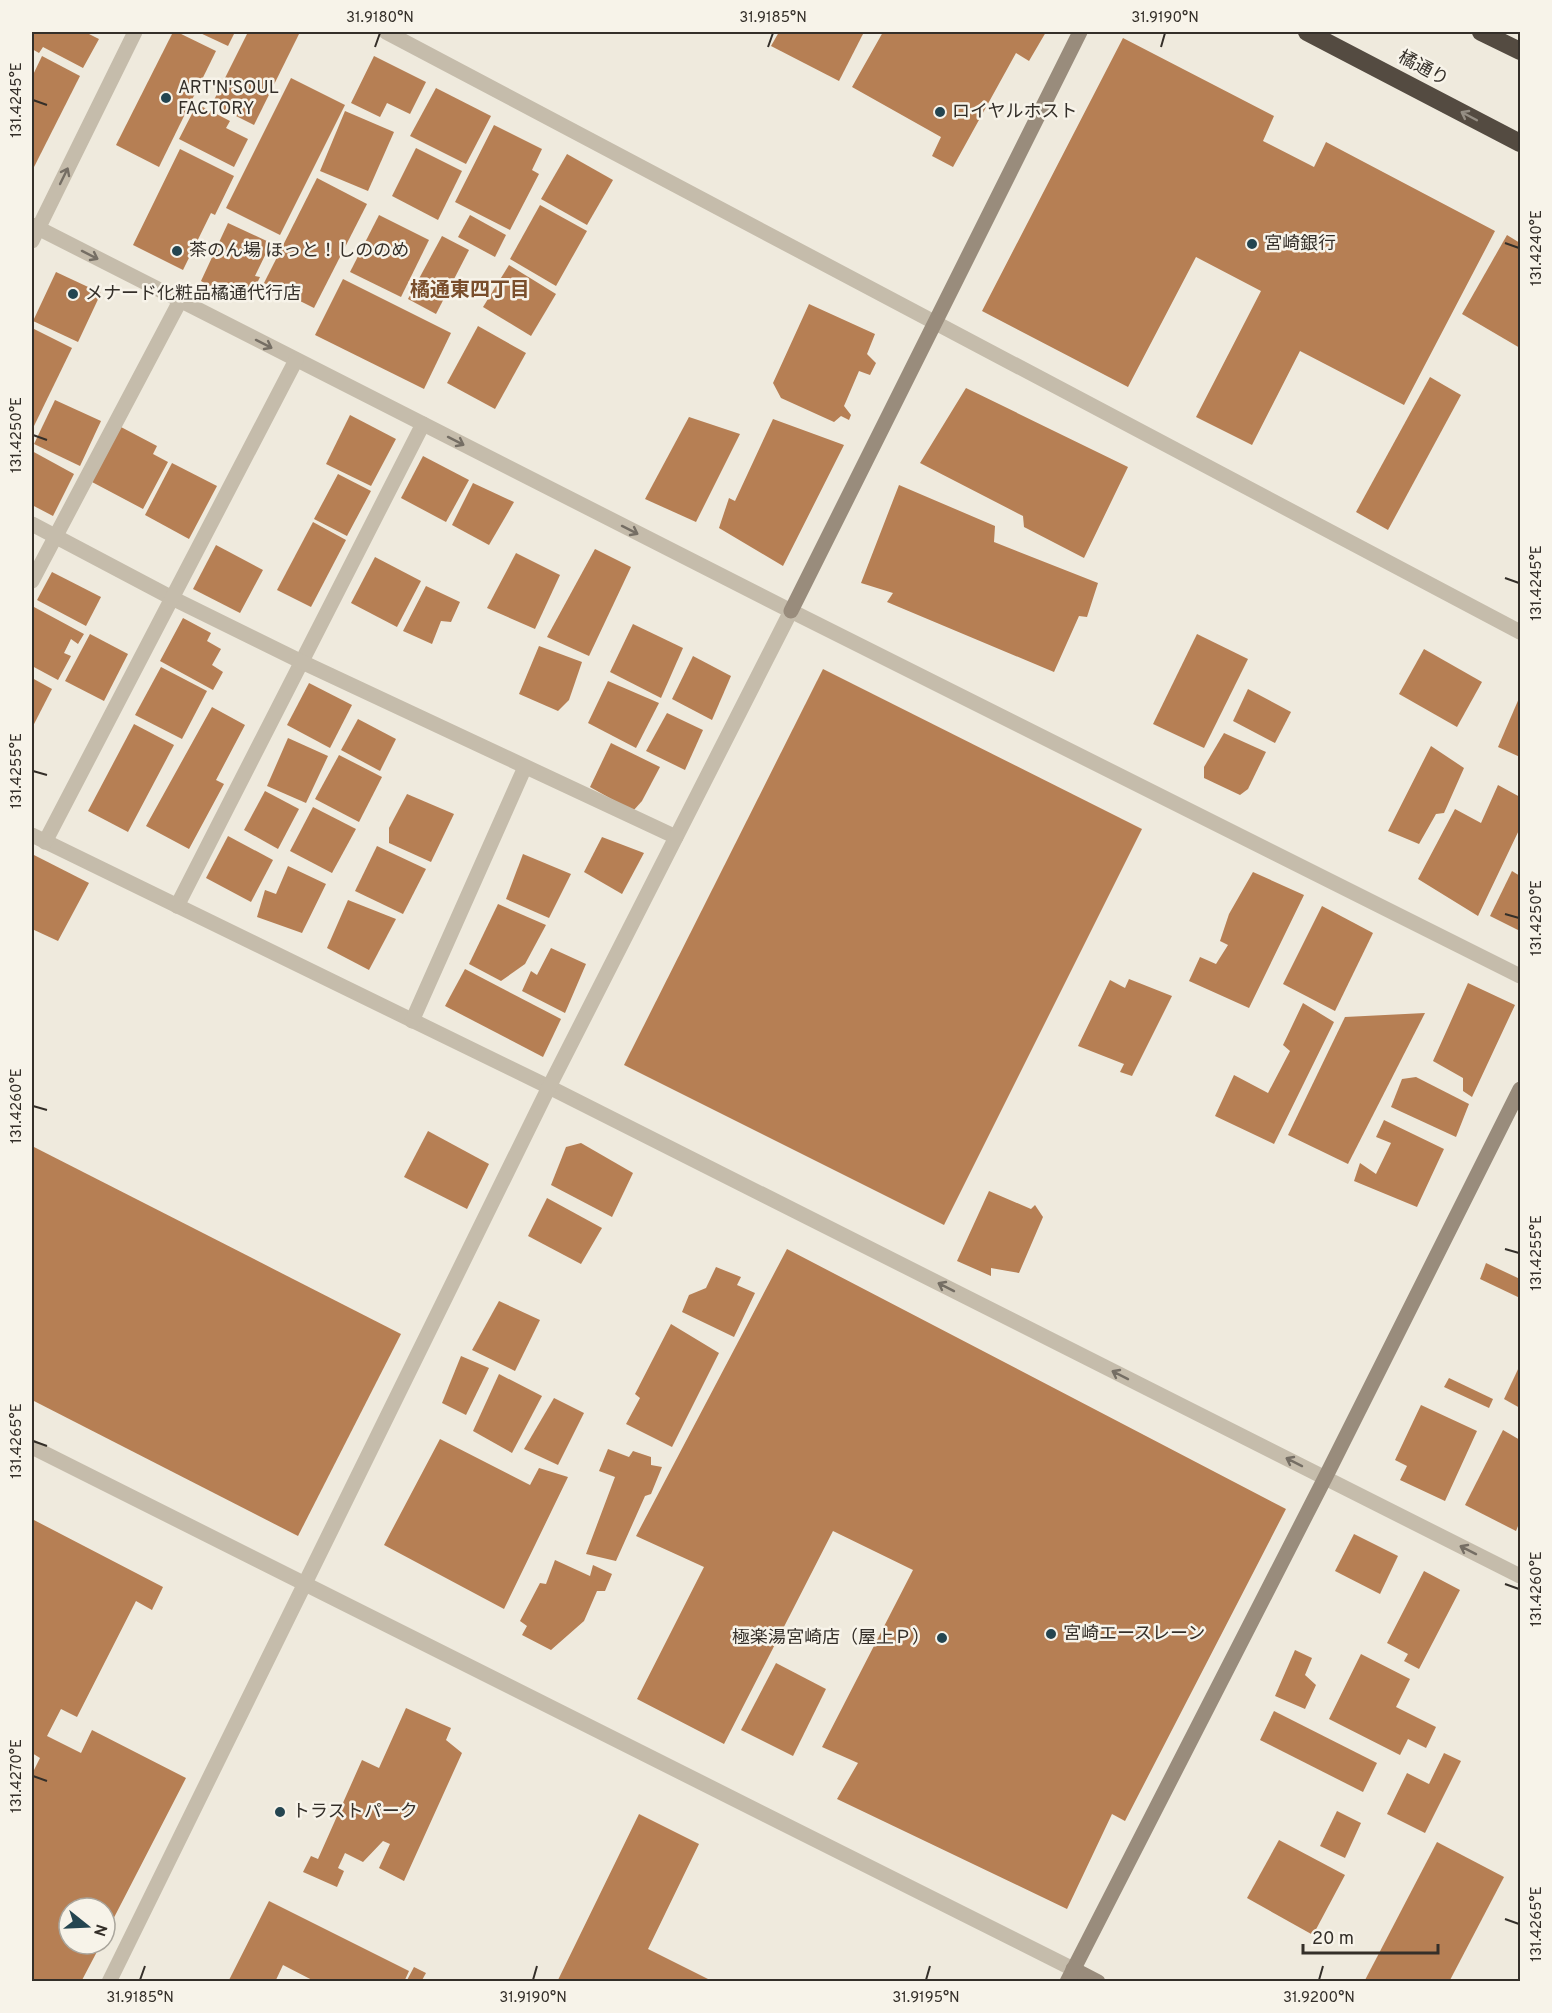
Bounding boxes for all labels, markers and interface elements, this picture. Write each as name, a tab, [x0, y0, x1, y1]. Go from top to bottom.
text: 31.9180°N	[346, 9, 414, 28]
text: 31.9185°N	[739, 9, 807, 28]
text: 31.9190°N	[1131, 9, 1199, 28]
street label: 橘通り	[1394, 46, 1452, 92]
text: 131.4245°E	[8, 62, 27, 138]
place label: ART'N'SOUL FACTORY	[178, 77, 279, 121]
marker: ART'N'SOUL FACTORY	[159, 91, 173, 105]
place label: ロイヤルホスト	[952, 101, 1077, 124]
marker: ロイヤルホスト	[933, 105, 947, 119]
one-way arrow	[1460, 110, 1478, 121]
one-way arrow	[58, 167, 70, 185]
text: 131.4240°E	[1528, 210, 1547, 286]
place label: 宮崎銀行	[1264, 233, 1336, 256]
marker: 宮崎銀行	[1245, 237, 1259, 251]
place label: 茶のん場 ほっと！しののめ	[189, 240, 409, 263]
marker: 茶のん場 ほっと！しののめ	[170, 244, 184, 258]
one-way arrow	[81, 249, 98, 261]
district label: 橘通東四丁目	[410, 278, 530, 304]
place label: メナード化粧品橘通代行店	[85, 283, 301, 306]
marker: メナード化粧品橘通代行店	[66, 287, 80, 301]
one-way arrow	[254, 338, 272, 350]
text: 131.4250°E	[8, 397, 27, 473]
one-way arrow	[447, 436, 465, 447]
one-way arrow	[621, 524, 639, 536]
text: 131.4245°E	[1528, 545, 1547, 621]
text: 131.4255°E	[8, 733, 27, 809]
text: 131.4250°E	[1528, 880, 1547, 956]
text: 131.4260°E	[8, 1068, 27, 1144]
text: 131.4255°E	[1528, 1215, 1547, 1291]
one-way arrow	[937, 1281, 955, 1292]
one-way arrow	[1111, 1368, 1129, 1380]
text: 131.4265°E	[8, 1403, 27, 1479]
one-way arrow	[1285, 1456, 1303, 1468]
one-way arrow	[1460, 1543, 1478, 1555]
text: 131.4260°E	[1528, 1551, 1547, 1627]
place label: 宮崎エースレーン	[1063, 1623, 1205, 1646]
place label: 極楽湯宮崎店（屋上Ｐ）	[732, 1627, 930, 1650]
marker: 宮崎エースレーン	[1044, 1627, 1058, 1641]
marker: 極楽湯宮崎店（屋上Ｐ）	[935, 1631, 949, 1645]
text: 131.4270°E	[8, 1739, 27, 1813]
place label: トラストパーク	[292, 1801, 418, 1824]
marker: トラストパーク	[273, 1805, 287, 1819]
text: 131.4265°E	[1528, 1886, 1547, 1962]
north arrow	[57, 1896, 117, 1956]
scale bar	[1303, 1917, 1438, 1955]
text: N	[88, 1921, 111, 1939]
text: 20 m	[1312, 1928, 1354, 1951]
text: 31.9185°N	[106, 1989, 174, 2008]
text: 31.9190°N	[499, 1989, 567, 2008]
text: 31.9195°N	[892, 1989, 960, 2008]
text: 31.9200°N	[1283, 1989, 1355, 2008]

